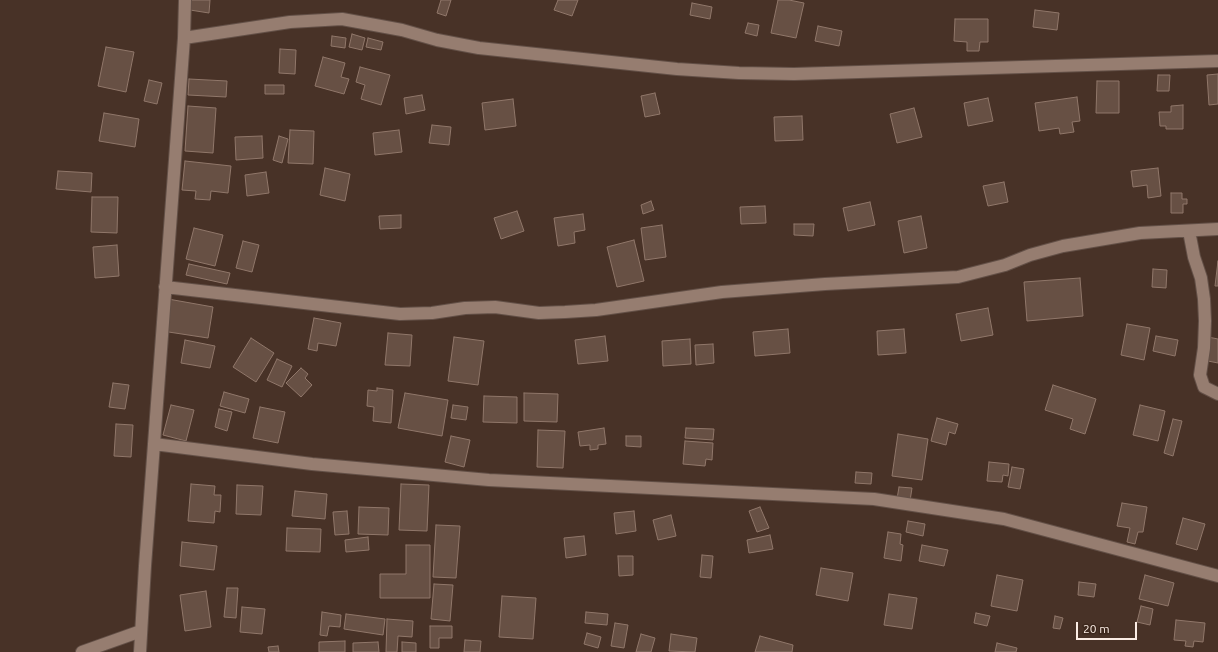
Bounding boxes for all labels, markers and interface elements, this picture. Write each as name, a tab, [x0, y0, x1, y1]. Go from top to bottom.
scale bar	[1078, 614, 1139, 640]
text: 20 m	[1083, 622, 1110, 635]

